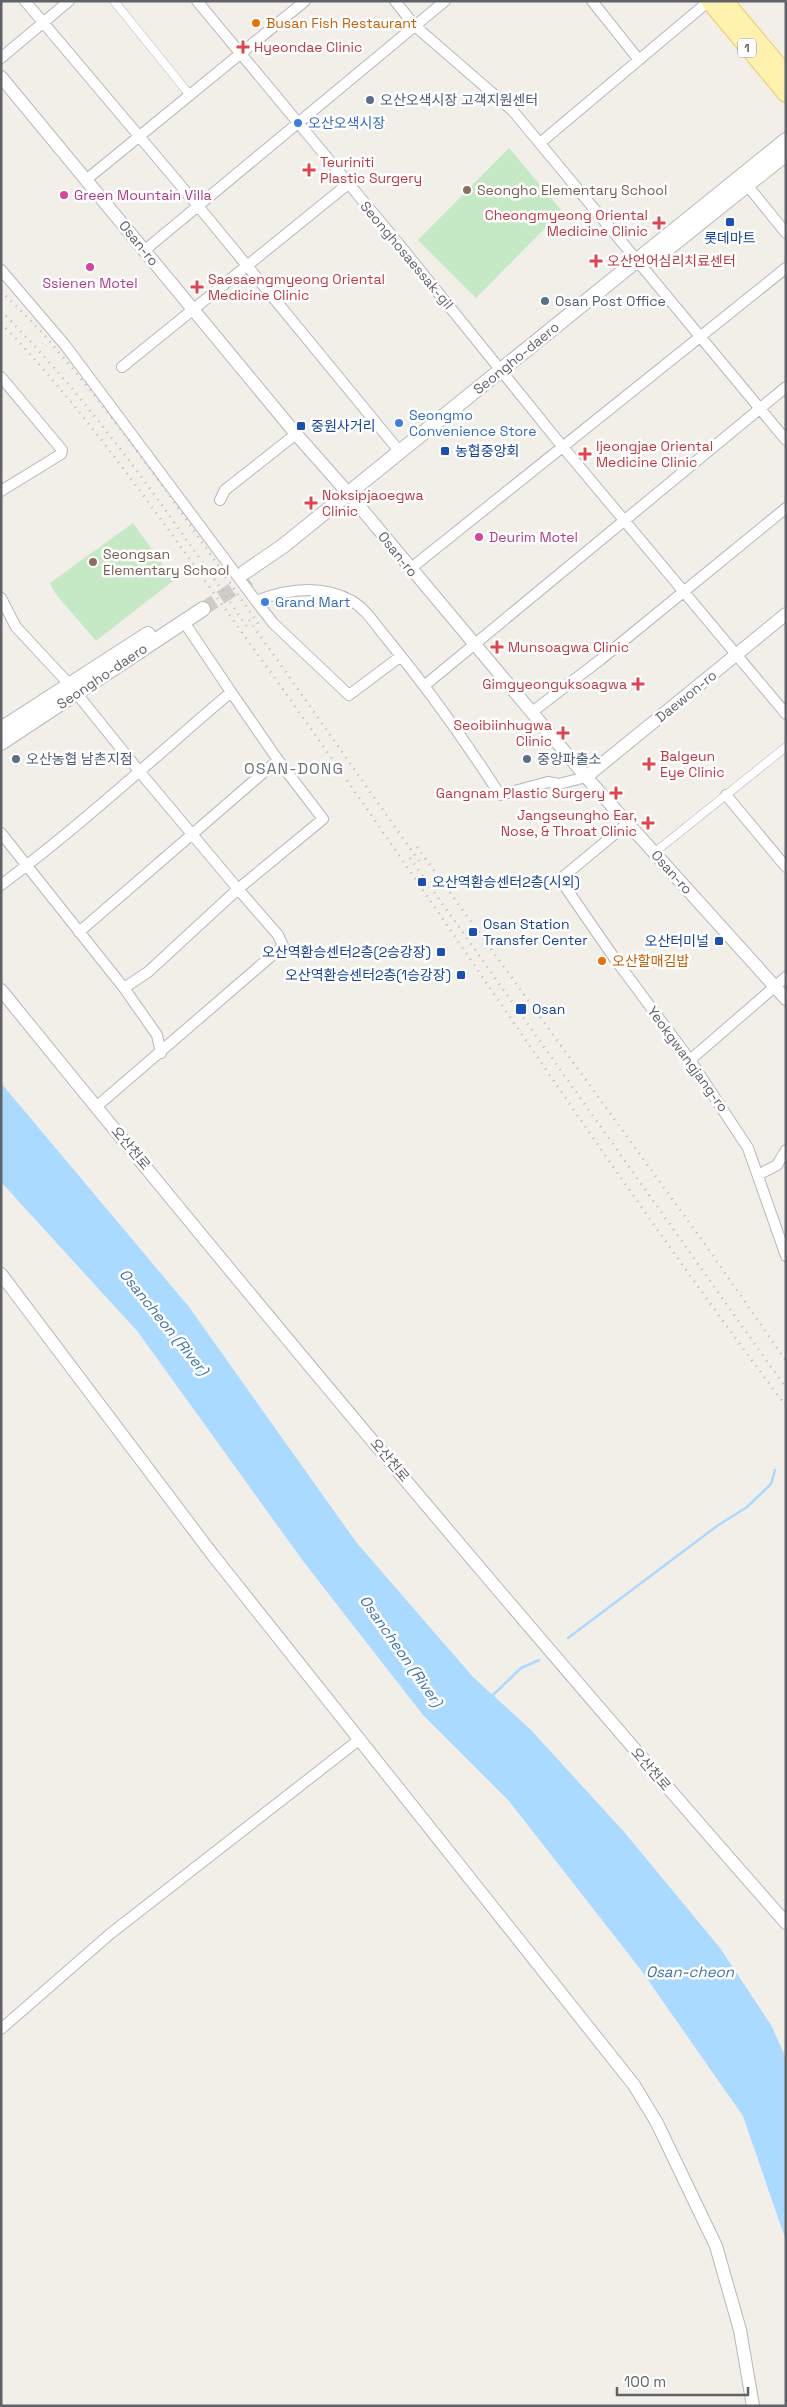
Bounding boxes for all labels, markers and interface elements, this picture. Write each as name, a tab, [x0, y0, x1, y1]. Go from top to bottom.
place label: Busan Fish Restaurant	[266, 14, 417, 32]
marker: Busan Fish Restaurant	[250, 17, 262, 29]
place label: Hyeondae Clinic	[254, 38, 362, 56]
road number: 1	[738, 38, 756, 58]
marker: Hyeondae Clinic	[236, 40, 250, 54]
place label: 오산오색시장 고객지원센터	[380, 91, 538, 109]
marker: 오산오색시장 고객지원센터	[364, 94, 376, 106]
place label: 오산오색시장	[308, 114, 385, 132]
marker: 오산오색시장	[292, 117, 304, 129]
place label: Teuriniti Plastic Surgery	[320, 153, 422, 187]
marker: Teuriniti Plastic Surgery	[302, 163, 316, 177]
place label: Seongho Elementary School	[477, 181, 667, 199]
marker: Seongho Elementary School	[461, 184, 473, 196]
place label: Green Mountain Villa	[74, 186, 212, 204]
marker: Green Mountain Villa	[58, 189, 70, 201]
street label: Seonghosaessak-gil	[356, 197, 458, 313]
place label: Cheongmyeong Oriental Medicine Clinic	[485, 206, 648, 240]
marker: Cheongmyeong Oriental Medicine Clinic	[652, 216, 666, 230]
marker: 롯데마트	[724, 216, 736, 228]
street label: Osan-ro	[115, 217, 163, 269]
place label: 롯데마트	[704, 229, 756, 247]
place label: 오산언어심리치료센터	[607, 252, 736, 270]
marker: 오산언어심리치료센터	[589, 254, 603, 268]
marker: Ssienen Motel	[84, 261, 96, 273]
place label: Saesaengmyeong Oriental Medicine Clinic	[208, 270, 385, 304]
place label: Ssienen Motel	[42, 274, 138, 292]
marker: Saesaengmyeong Oriental Medicine Clinic	[190, 280, 204, 294]
place label: Osan Post Office	[555, 292, 666, 310]
marker: Osan Post Office	[539, 295, 551, 307]
street label: Seongho-daero	[469, 318, 563, 398]
place label: Seongmo Convenience Store	[409, 406, 536, 440]
place label: 중원사거리	[311, 417, 375, 435]
marker: Seongmo Convenience Store	[393, 417, 405, 429]
marker: 중원사거리	[295, 420, 307, 432]
place label: Ijeongjae Oriental Medicine Clinic	[596, 437, 713, 471]
place label: 농협중앙회	[455, 442, 519, 460]
marker: 농협중앙회	[439, 445, 451, 457]
marker: Ijeongjae Oriental Medicine Clinic	[578, 447, 592, 461]
place label: Noksipjaoegwa Clinic	[322, 486, 424, 520]
marker: Noksipjaoegwa Clinic	[304, 496, 318, 510]
street label: Osan-ro	[374, 528, 422, 580]
place label: Deurim Motel	[489, 528, 578, 546]
marker: Deurim Motel	[473, 531, 485, 543]
place label: Seongsan Elementary School	[103, 545, 229, 579]
marker: Seongsan Elementary School	[87, 556, 99, 568]
place label: Grand Mart	[275, 593, 350, 611]
marker: Grand Mart	[259, 596, 271, 608]
place label: Munsoagwa Clinic	[508, 638, 629, 656]
street label: Seongho-daero	[53, 639, 151, 713]
marker: Munsoagwa Clinic	[490, 640, 504, 654]
street label: Daewon-ro	[652, 666, 720, 726]
place label: Gimgyeonguksoagwa	[482, 675, 627, 693]
marker: Gimgyeonguksoagwa	[631, 677, 645, 691]
place label: Seoibiinhugwa Clinic	[453, 716, 552, 750]
marker: Seoibiinhugwa Clinic	[556, 726, 570, 740]
place label: Balgeun Eye Clinic	[660, 747, 725, 781]
place label: 오산농협 남촌지점	[26, 750, 133, 768]
place label: 중앙파출소	[537, 750, 602, 768]
marker: 오산농협 남촌지점	[10, 753, 22, 765]
marker: 중앙파출소	[521, 753, 533, 765]
marker: Balgeun Eye Clinic	[642, 757, 656, 771]
district label: OSAN-DONG	[244, 758, 344, 779]
place label: Gangnam Plastic Surgery	[436, 784, 605, 802]
marker: Gangnam Plastic Surgery	[609, 786, 623, 800]
place label: Jangseungho Ear, Nose, & Throat Clinic	[501, 806, 637, 840]
marker: Jangseungho Ear, Nose, & Throat Clinic	[641, 816, 655, 830]
street label: Osan-ro	[647, 846, 697, 898]
place label: 오산역환승센터2층(시외)	[432, 873, 580, 891]
marker: 오산역환승센터2층(시외)	[416, 876, 428, 888]
place label: Osan Station Transfer Center	[483, 915, 588, 949]
marker: Osan Station Transfer Center	[467, 926, 479, 938]
place label: 오산터미널	[645, 932, 709, 950]
marker: 오산터미널	[713, 935, 725, 947]
place label: 오산역환승센터2층(2승강장)	[262, 943, 431, 961]
marker: 오산역환승센터2층(2승강장)	[435, 946, 447, 958]
place label: 오산할매김밥	[612, 952, 689, 970]
marker: 오산할매김밥	[596, 955, 608, 967]
place label: 오산역환승센터2층(1승강장)	[285, 966, 451, 984]
marker: 오산역환승센터2층(1승강장)	[455, 969, 467, 981]
place label: Osan	[532, 1000, 565, 1018]
marker: Osan	[514, 1002, 528, 1016]
street label: Yeokgwangjang-ro	[644, 1003, 732, 1115]
street label: 오산천로	[108, 1122, 155, 1174]
water label: Osancheon (River)	[116, 1264, 214, 1380]
street label: 오산천로	[367, 1434, 414, 1486]
water label: Osancheon (River)	[356, 1591, 448, 1711]
street label: 오산천로	[627, 1744, 675, 1794]
water label: Osan-cheon	[646, 1962, 735, 1981]
scale bar	[617, 2364, 748, 2396]
text: 100 m	[624, 2372, 666, 2391]

